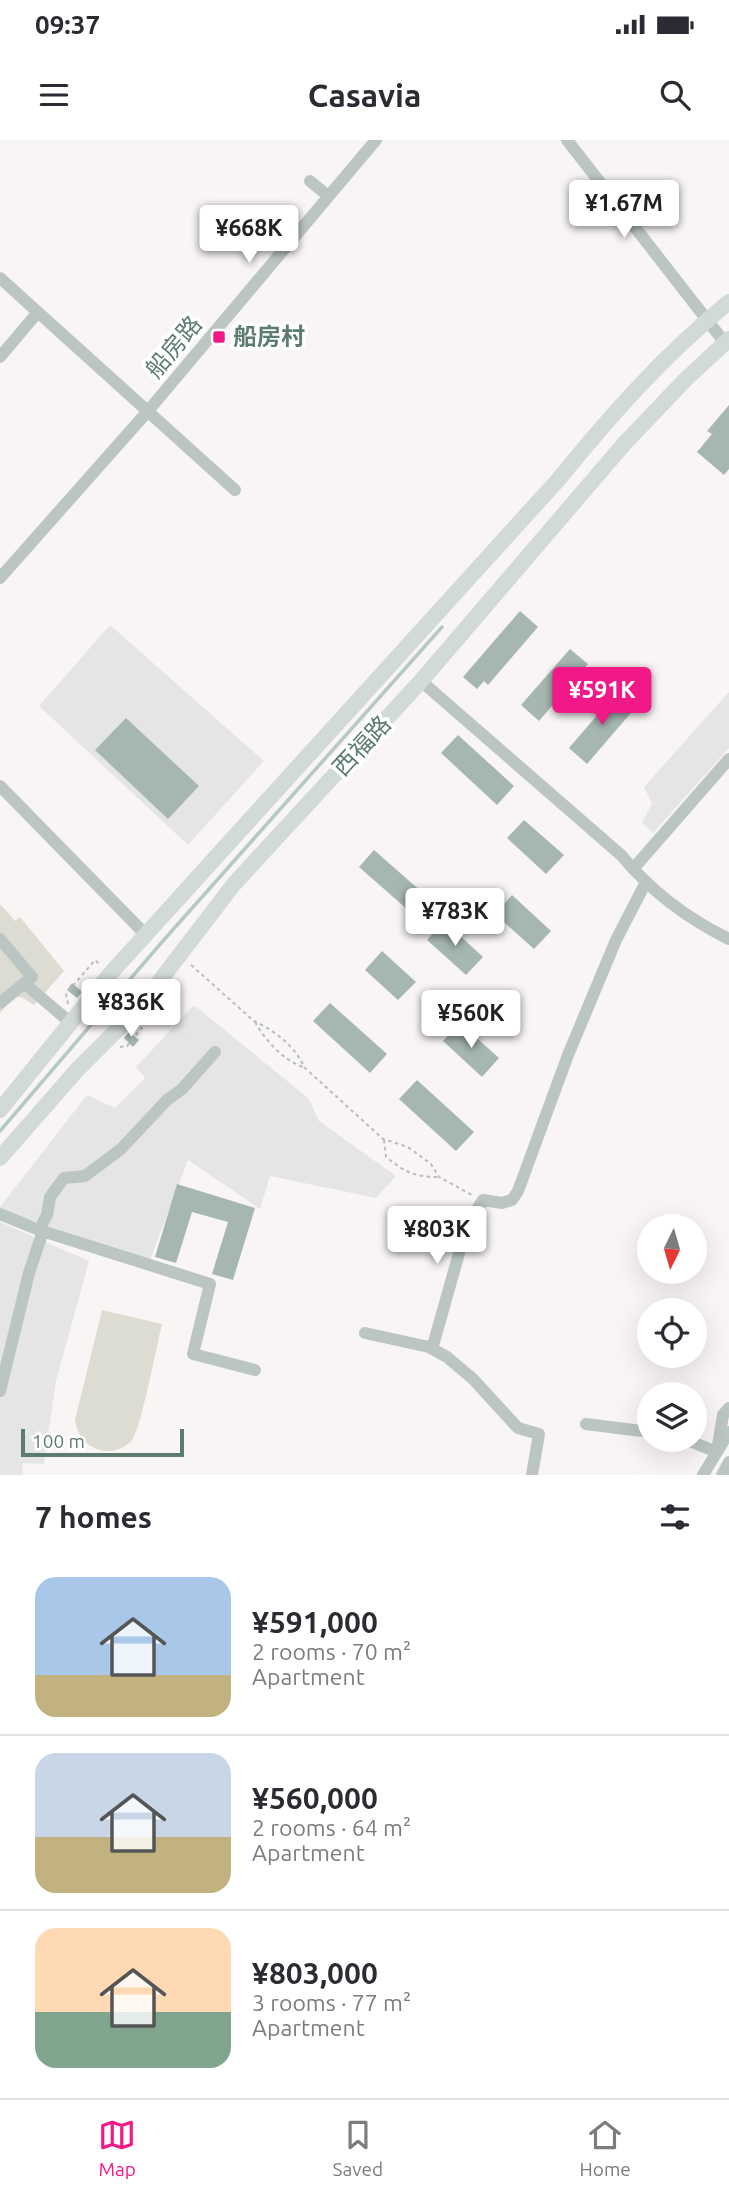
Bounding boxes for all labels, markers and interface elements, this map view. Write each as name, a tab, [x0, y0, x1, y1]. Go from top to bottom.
text: 09:37	[35, 10, 100, 39]
icon: menu	[35, 76, 73, 114]
icon: search	[656, 76, 694, 114]
text: Casavia	[308, 77, 421, 113]
pin: ¥1.67M	[567, 181, 681, 240]
text: ¥1.67M	[585, 190, 663, 215]
pin: ¥668K	[200, 206, 298, 265]
text: ¥668K	[215, 215, 283, 240]
street label: 船房路	[140, 310, 207, 383]
place label: 船房村	[233, 323, 305, 350]
marker: 船房村	[211, 329, 227, 345]
pin: ¥591K	[553, 668, 651, 727]
text: ¥591K	[568, 677, 636, 702]
street label: 西福路	[327, 710, 396, 781]
pin: ¥783K	[406, 888, 504, 948]
text: ¥783K	[421, 898, 489, 923]
pin: ¥836K	[82, 979, 180, 1039]
text: ¥836K	[97, 989, 165, 1014]
pin: ¥560K	[422, 990, 520, 1050]
text: ¥560K	[437, 1000, 505, 1025]
pin: ¥803K	[388, 1206, 486, 1266]
north arrow	[637, 1214, 707, 1284]
map controls	[637, 1214, 707, 1452]
text: ¥803K	[403, 1216, 471, 1241]
button: locate	[637, 1298, 707, 1368]
button: layers	[637, 1382, 707, 1452]
scale bar	[21, 1426, 184, 1458]
text: 100 m	[32, 1430, 85, 1452]
icon: filters	[656, 1498, 694, 1536]
text: 7 homes	[35, 1500, 152, 1534]
icon: home	[91, 1605, 175, 1689]
text: ¥591,000	[252, 1605, 378, 1639]
text: 2 rooms · 70 m²	[252, 1639, 411, 1664]
text: Apartment	[252, 1664, 365, 1689]
icon: home	[91, 1781, 175, 1865]
text: ¥560,000	[252, 1781, 378, 1815]
text: 2 rooms · 64 m²	[252, 1815, 411, 1840]
text: Apartment	[252, 1840, 365, 1865]
icon: home	[91, 1956, 175, 2040]
text: ¥803,000	[252, 1956, 378, 1990]
text: 3 rooms · 77 m²	[252, 1990, 411, 2015]
text: Apartment	[252, 2015, 365, 2040]
tab: Map	[98, 2116, 136, 2180]
tab: Saved	[333, 2116, 383, 2180]
tab: Home	[580, 2116, 631, 2180]

